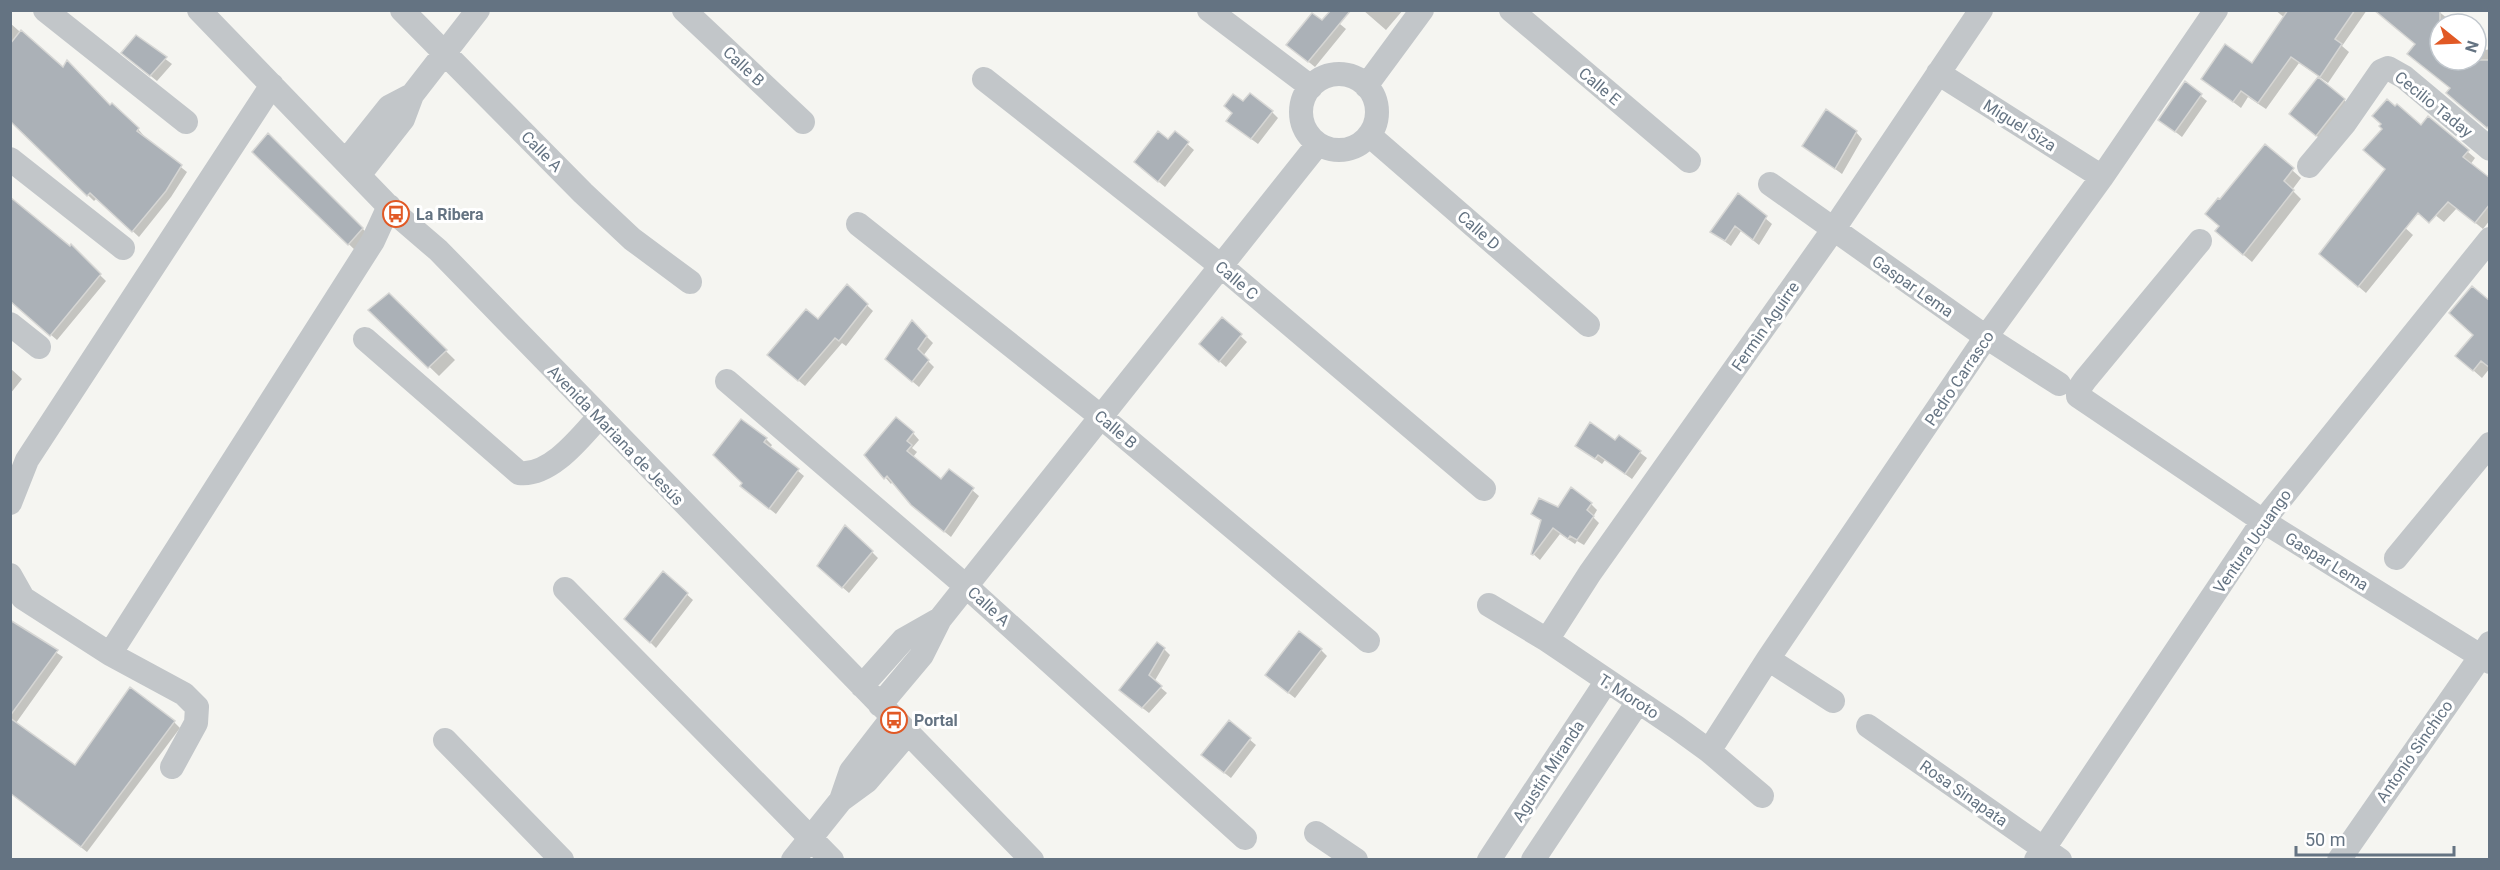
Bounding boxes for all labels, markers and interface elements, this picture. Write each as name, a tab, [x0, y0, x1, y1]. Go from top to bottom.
north arrow	[2428, 12, 2488, 72]
text: N	[2461, 38, 2483, 55]
street label: Calle B	[719, 43, 768, 90]
street label: Calle E	[1575, 64, 1624, 109]
street label: Cecilio Taday	[2391, 67, 2477, 142]
street label: Miguel Siza	[1980, 96, 2060, 155]
street label: Calle A	[517, 127, 566, 176]
bus stop icon: La Ribera	[381, 199, 411, 229]
place label: La Ribera	[416, 205, 484, 224]
street label: Calle D	[1454, 207, 1504, 254]
street label: Gaspar Lema	[1868, 251, 1957, 321]
street label: Calle C	[1212, 257, 1262, 304]
street label: Fermìn Aguirre	[1728, 278, 1803, 375]
street label: Pedro Carrasco	[1921, 327, 1998, 429]
street label: Avenida Mariana de Jesús	[544, 362, 687, 509]
street label: Calle B	[1091, 406, 1141, 453]
street label: Ventura Ucuango	[2210, 486, 2295, 597]
street label: Gaspar Lema	[2282, 528, 2372, 595]
street label: Calle A	[964, 583, 1014, 630]
street label: T. Moroto	[1595, 670, 1662, 723]
street label: Antonio Sinchico	[2372, 697, 2457, 806]
bus stop icon: Portal	[879, 705, 909, 735]
place label: Portal	[914, 711, 958, 730]
street label: Agustín Miranda	[1509, 717, 1588, 825]
street label: Rosa Sinapata	[1916, 756, 2011, 831]
scale bar	[2296, 819, 2454, 857]
text: 50 m	[2305, 829, 2345, 850]

